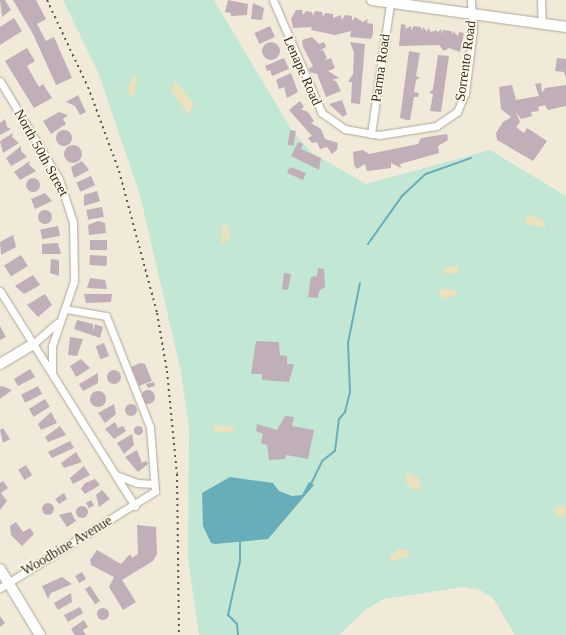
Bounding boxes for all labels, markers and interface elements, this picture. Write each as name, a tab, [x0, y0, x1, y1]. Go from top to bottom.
street label: Sorrento Road	[452, 20, 480, 102]
street label: Parma Road	[368, 33, 394, 103]
street label: Lenape Road	[279, 34, 325, 108]
street label: North 50th Street	[10, 106, 72, 200]
street label: Woodbine Avenue	[18, 512, 116, 580]

